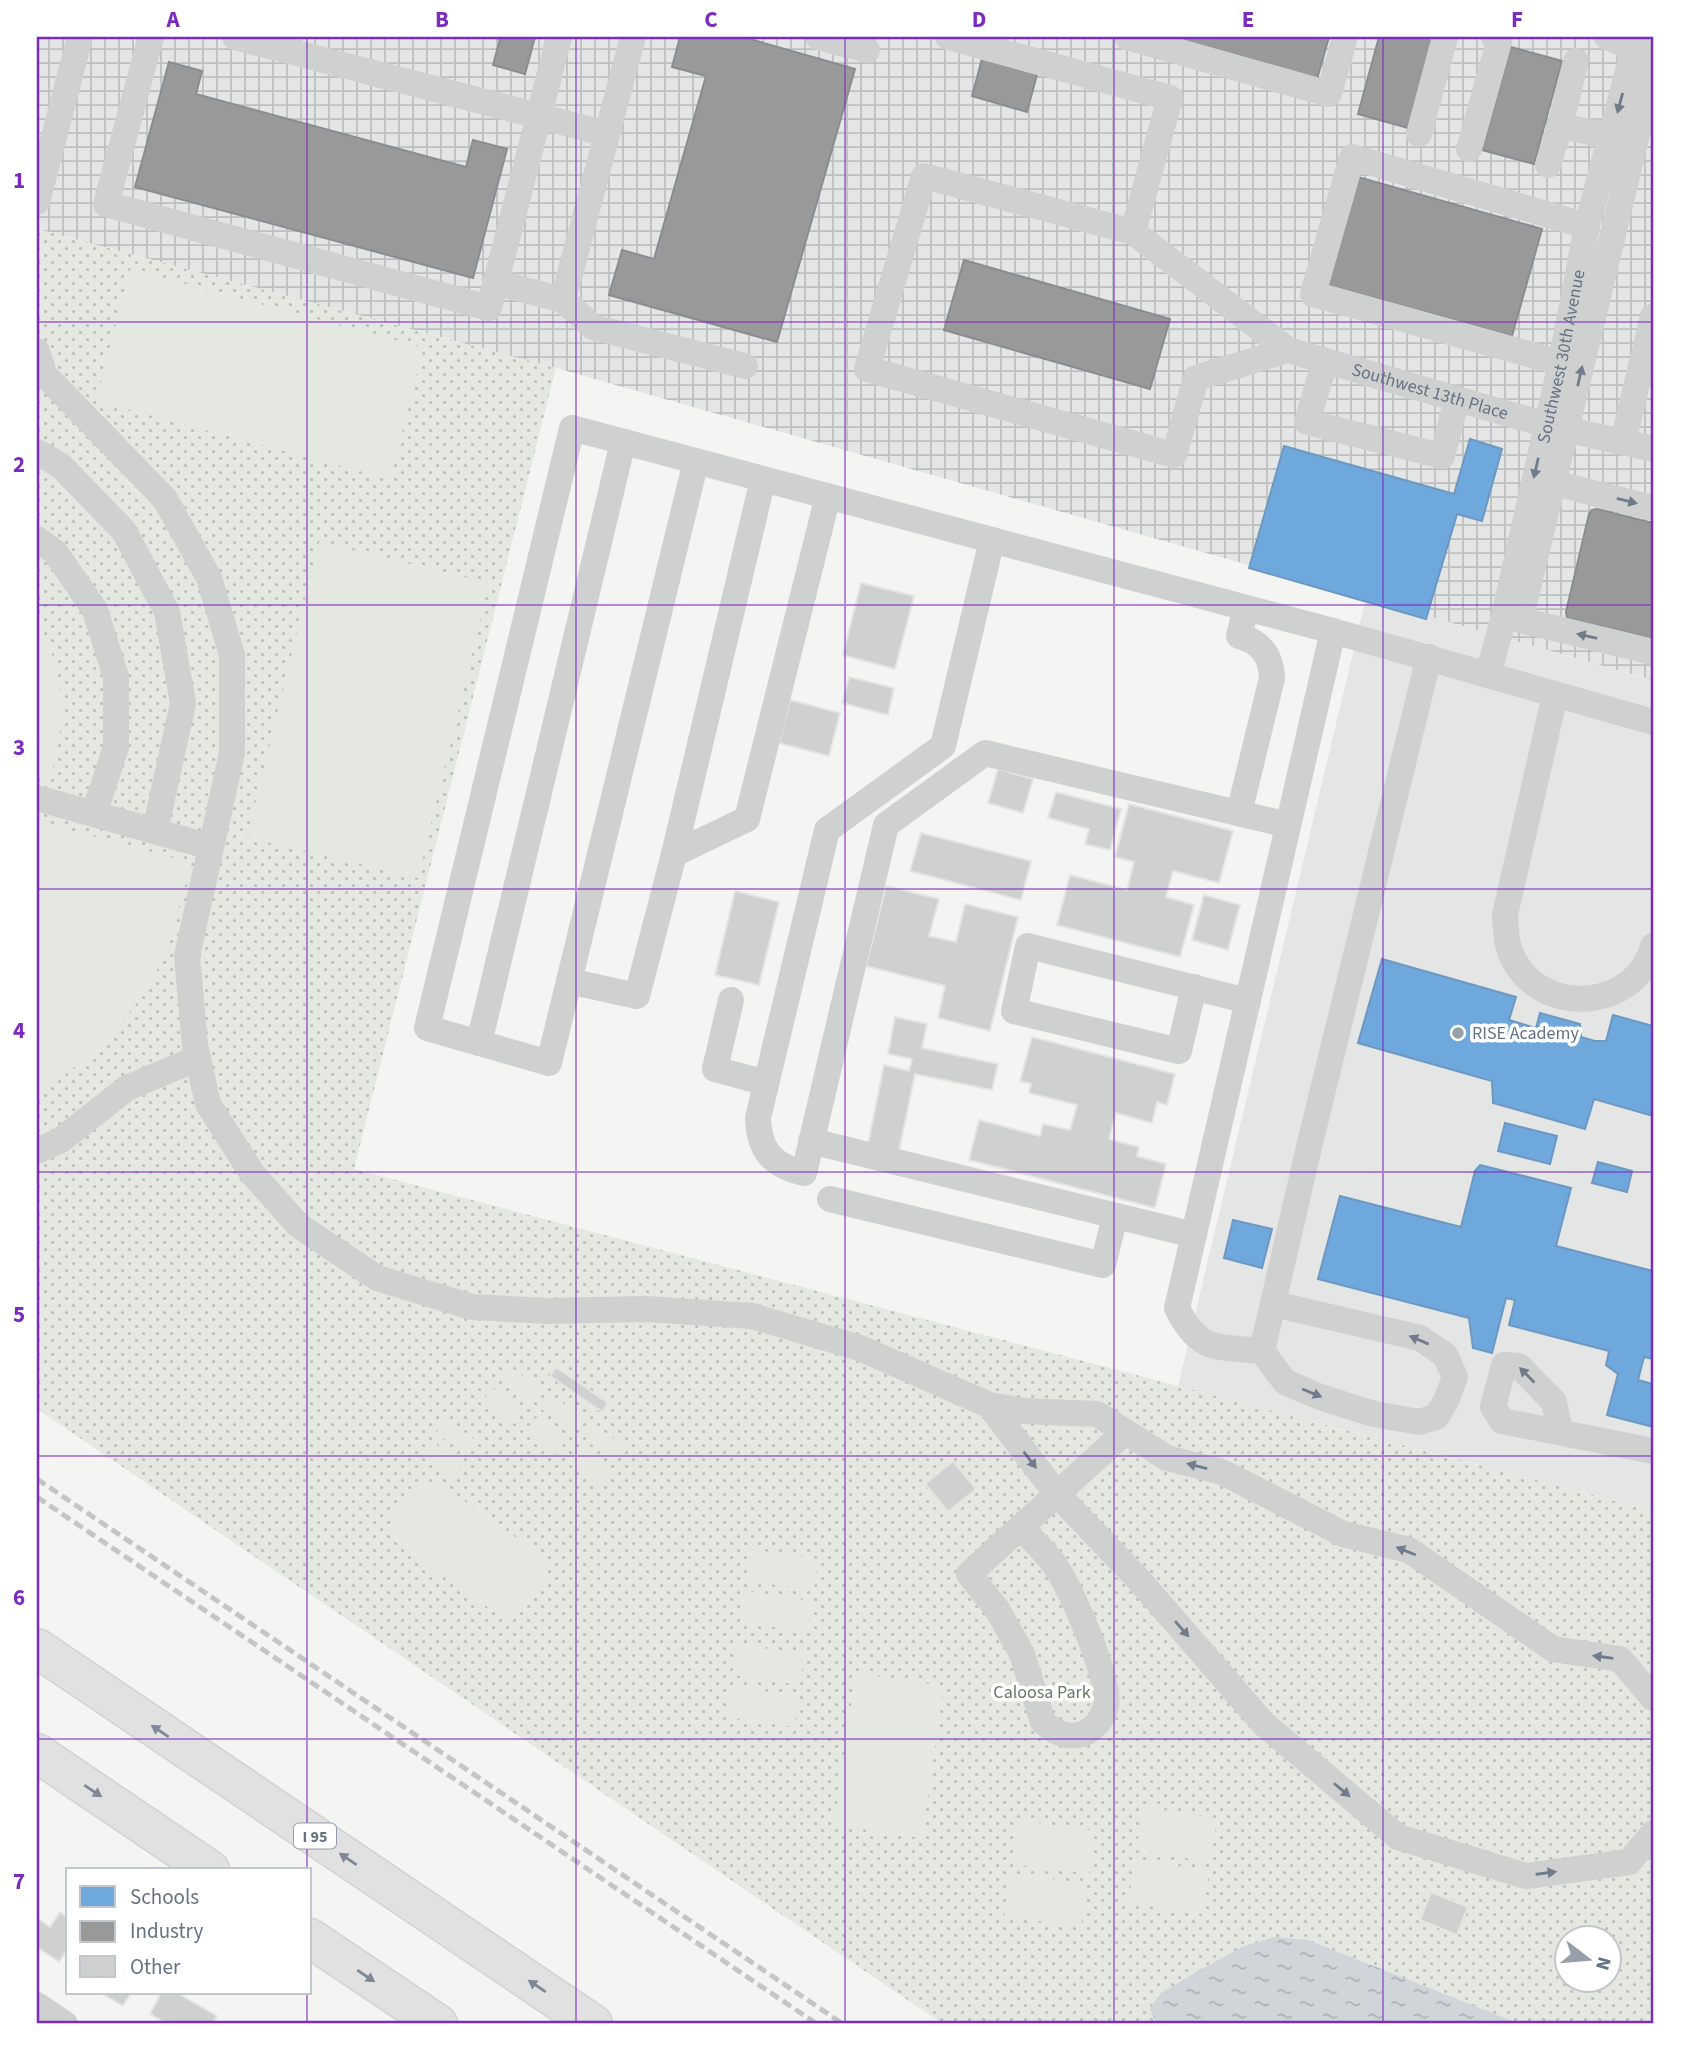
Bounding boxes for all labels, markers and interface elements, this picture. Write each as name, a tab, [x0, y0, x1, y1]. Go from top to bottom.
text: A	[165, 3, 180, 36]
text: B	[435, 3, 449, 36]
text: C	[704, 3, 718, 36]
text: D	[972, 3, 986, 36]
text: E	[1242, 3, 1254, 36]
text: F	[1511, 3, 1523, 36]
one-way arrow	[1614, 93, 1624, 114]
text: 1	[13, 164, 25, 197]
street label: Southwest 30th Avenue	[1531, 267, 1591, 446]
street label: Southwest 13th Place	[1349, 357, 1511, 426]
one-way arrow	[1575, 365, 1586, 387]
text: 2	[13, 448, 25, 481]
one-way arrow	[1530, 457, 1541, 479]
one-way arrow	[1617, 496, 1639, 507]
one-way arrow	[1576, 630, 1598, 641]
text: 3	[13, 731, 25, 764]
text: 4	[13, 1014, 25, 1047]
place label: RISE Academy	[1472, 1021, 1579, 1046]
marker: RISE Academy	[1450, 1025, 1466, 1041]
text: 5	[13, 1298, 25, 1331]
one-way arrow	[1409, 1334, 1429, 1346]
one-way arrow	[1519, 1367, 1536, 1383]
one-way arrow	[1302, 1388, 1323, 1399]
one-way arrow	[1023, 1450, 1038, 1468]
one-way arrow	[1186, 1460, 1208, 1471]
one-way arrow	[1396, 1545, 1416, 1557]
text: 6	[13, 1581, 25, 1614]
one-way arrow	[1174, 1620, 1190, 1638]
one-way arrow	[1592, 1651, 1614, 1662]
park label: Caloosa Park	[993, 1680, 1091, 1705]
one-way arrow	[151, 1724, 169, 1738]
one-way arrow	[1333, 1782, 1351, 1798]
one-way arrow	[84, 1784, 102, 1798]
road number: I 95	[294, 1824, 336, 1848]
one-way arrow	[338, 1852, 358, 1865]
text: 7	[13, 1865, 25, 1898]
one-way arrow	[1535, 1867, 1557, 1878]
legend	[66, 1868, 312, 1994]
text: Schools	[130, 1882, 199, 1912]
text: Industry	[130, 1916, 203, 1946]
north arrow	[1554, 1924, 1624, 1994]
text: Other	[130, 1952, 181, 1982]
text: N	[1588, 1953, 1618, 1973]
one-way arrow	[357, 1969, 375, 1983]
one-way arrow	[528, 1979, 546, 1993]

